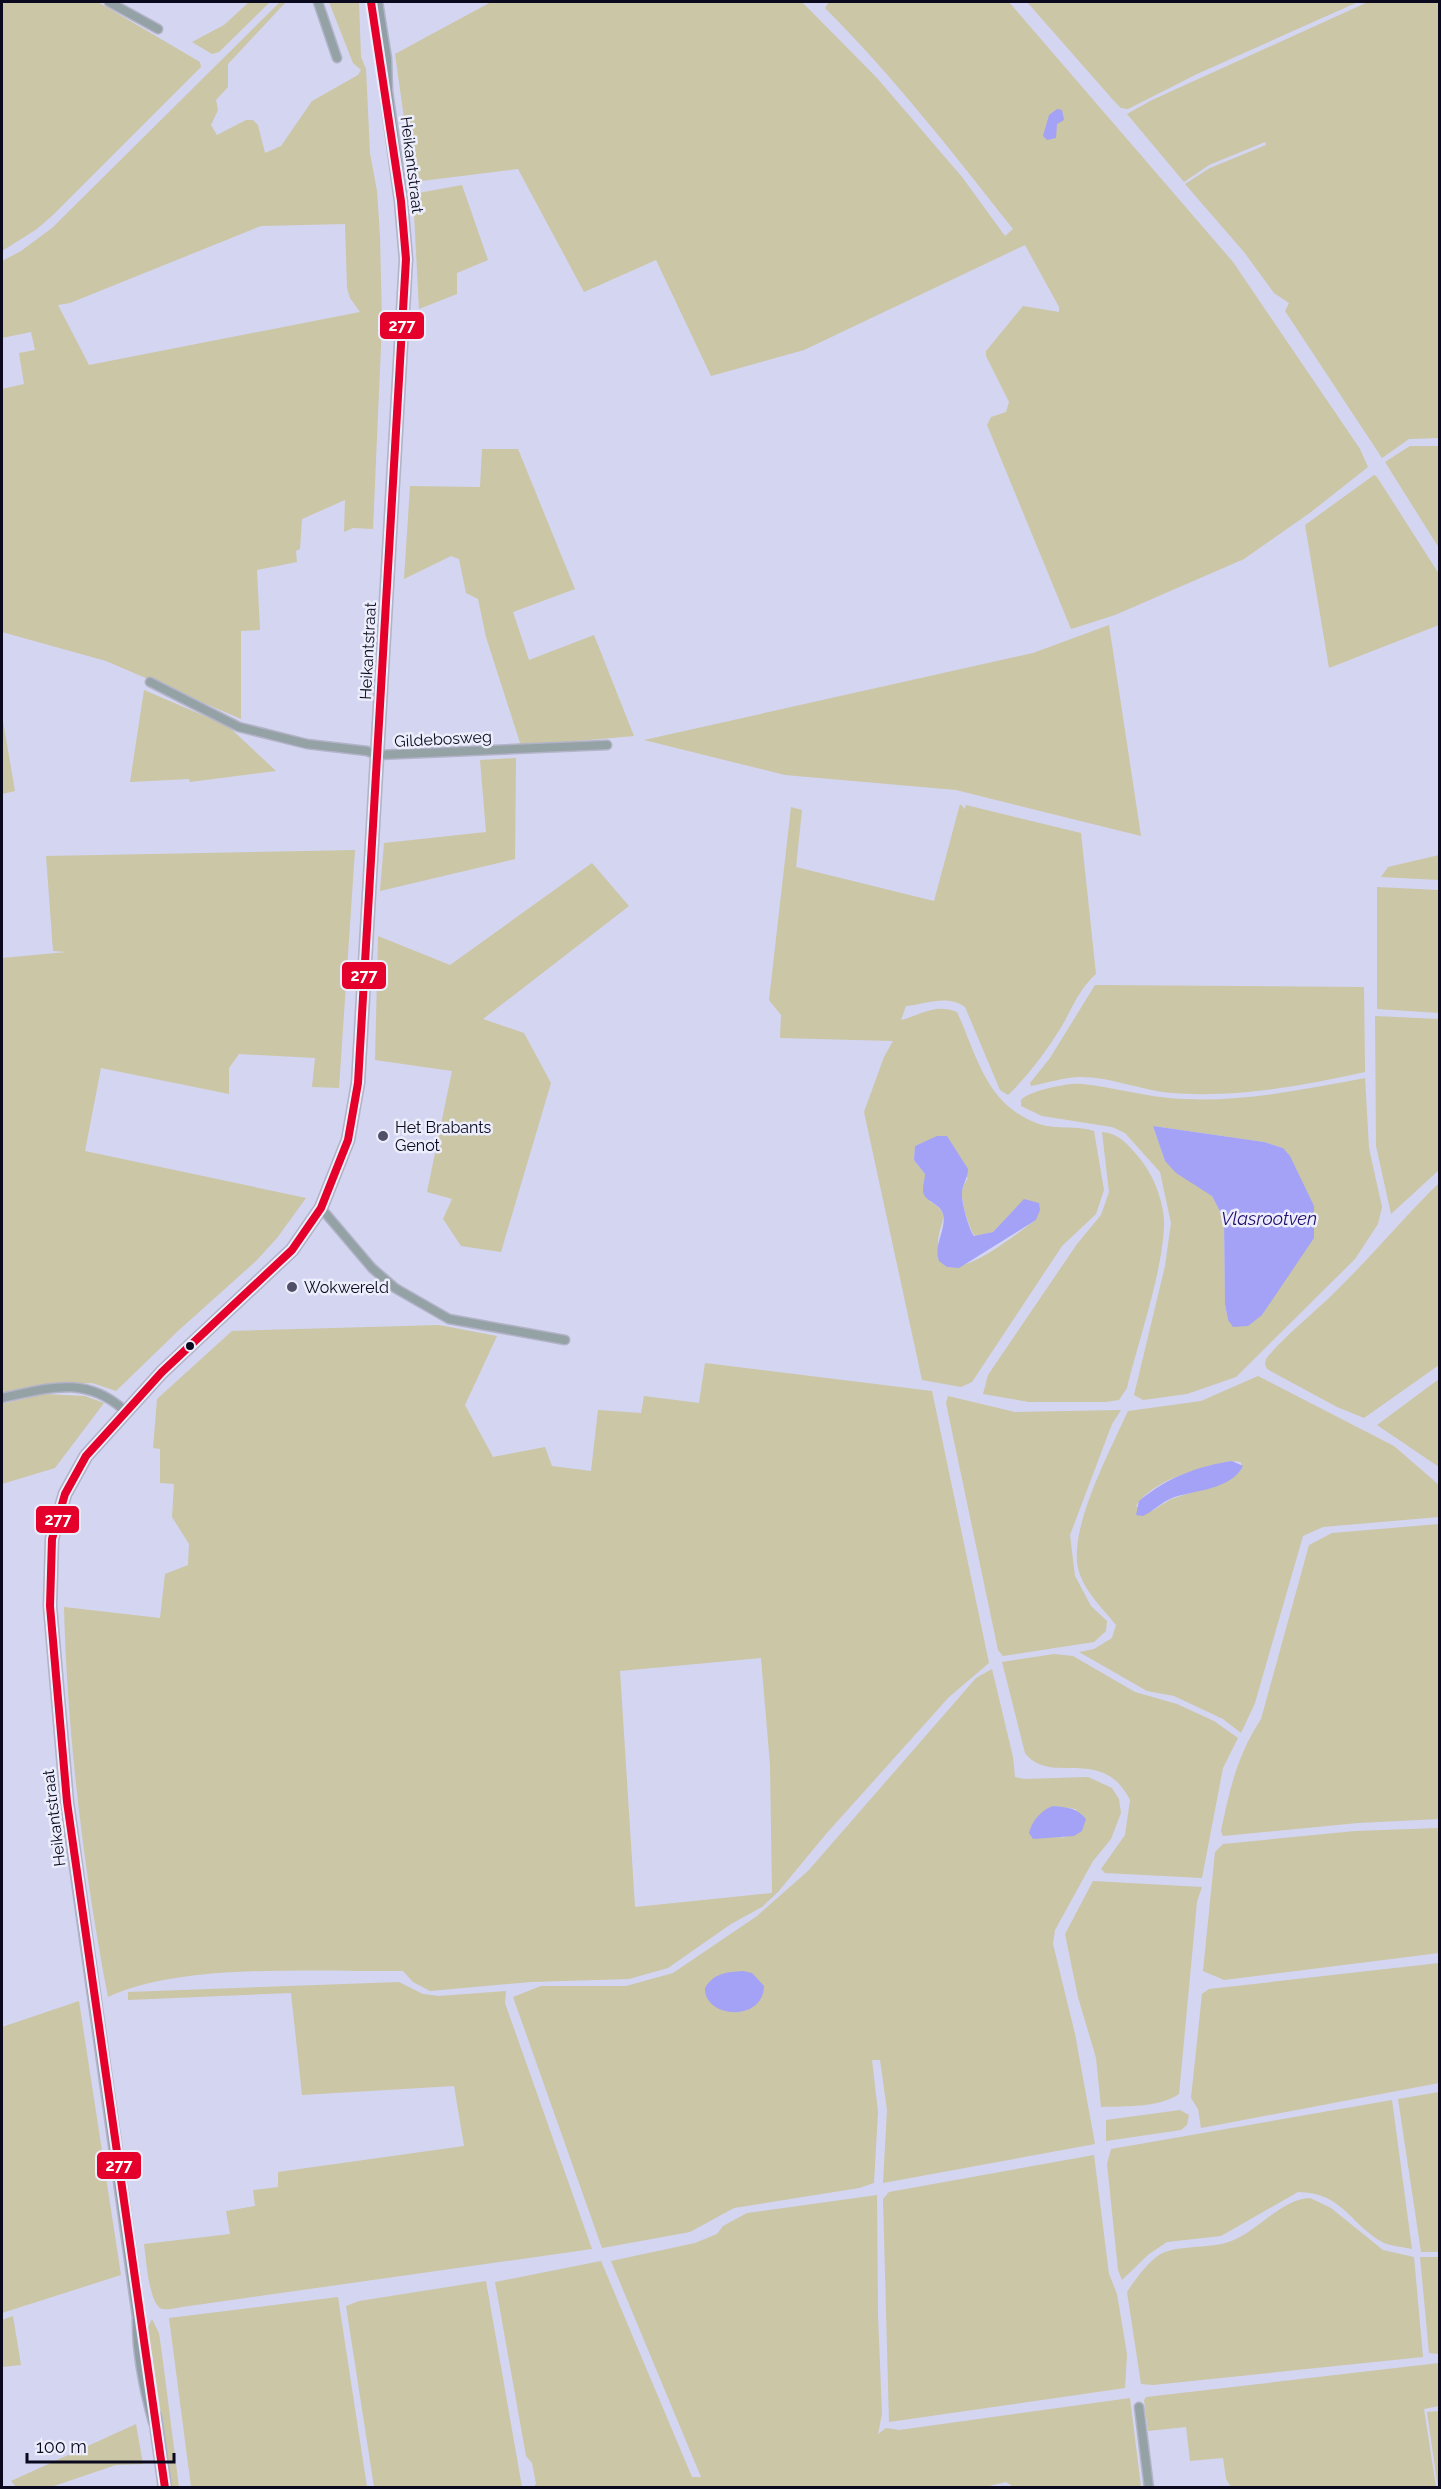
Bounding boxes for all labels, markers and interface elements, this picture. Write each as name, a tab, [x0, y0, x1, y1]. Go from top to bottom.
street label: Heikantstraat	[397, 115, 427, 215]
line badge: 277	[379, 311, 425, 340]
text: 277	[388, 316, 416, 335]
street label: Heikantstraat	[356, 601, 380, 700]
street label: Gildebosweg	[394, 727, 492, 751]
line badge: 277	[341, 961, 387, 990]
text: 277	[350, 966, 378, 985]
place label: Het Brabants Genot	[395, 1118, 492, 1155]
marker: Het Brabants Genot	[376, 1129, 390, 1143]
water label: Vlasrootven	[1221, 1208, 1317, 1229]
place label: Wokwereld	[304, 1278, 389, 1297]
marker: Wokwereld	[285, 1280, 299, 1294]
unlabelled marker	[184, 1340, 196, 1352]
line badge: 277	[35, 1505, 80, 1534]
text: 277	[44, 1510, 72, 1529]
street label: Heikantstraat	[39, 1768, 69, 1868]
line badge: 277	[96, 2151, 142, 2180]
text: 277	[105, 2156, 133, 2175]
scale bar	[27, 2426, 174, 2464]
text: 100 m	[36, 2436, 87, 2457]

